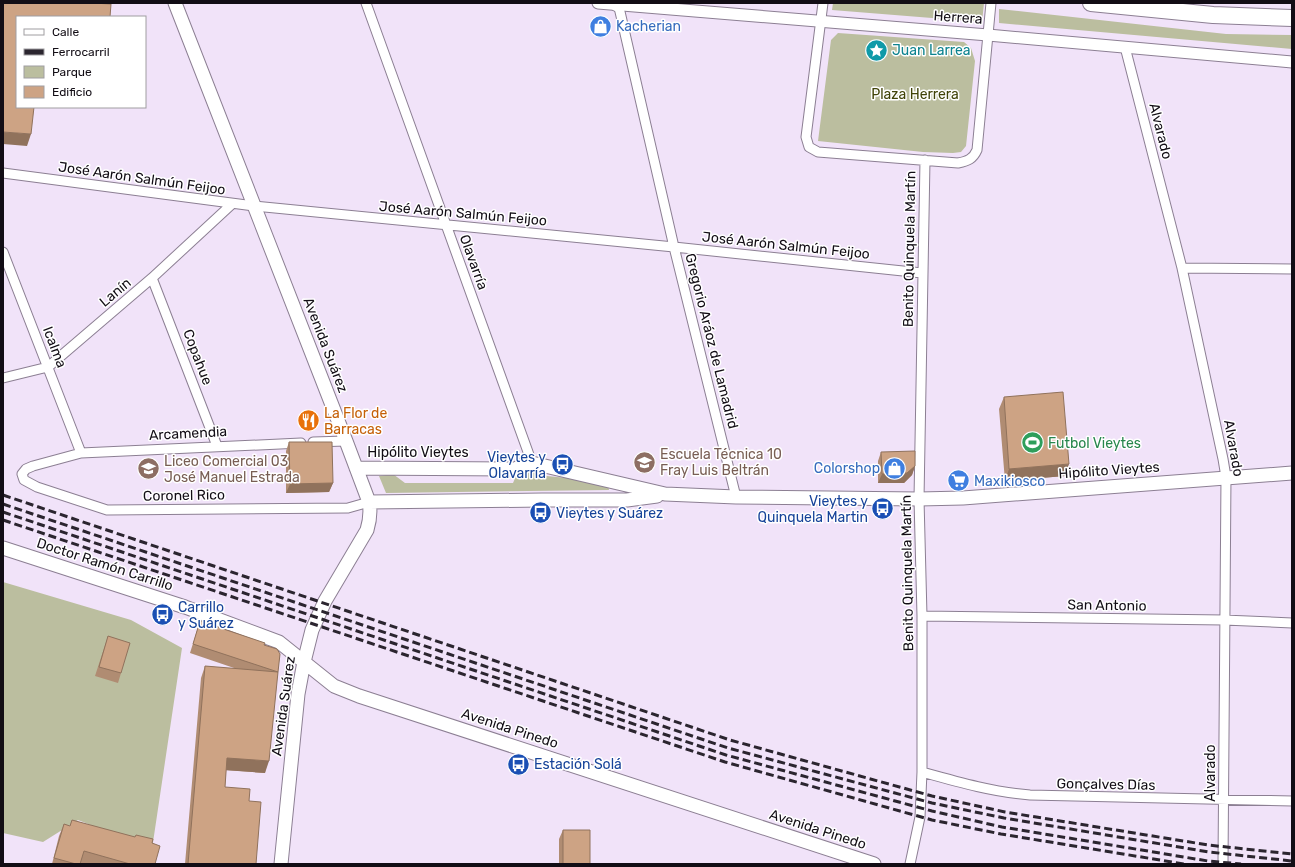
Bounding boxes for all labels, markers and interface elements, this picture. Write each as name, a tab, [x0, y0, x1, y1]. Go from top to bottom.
street label: Herrera	[933, 7, 983, 28]
shop icon: Kacherian	[588, 13, 614, 39]
legend	[16, 16, 146, 108]
place label: Kacherian	[616, 18, 681, 35]
text: Calle	[52, 25, 79, 39]
place icon: Juan Larrea	[864, 37, 890, 63]
place label: Juan Larrea	[892, 42, 971, 59]
text: Ferrocarril	[52, 45, 110, 59]
text: Parque	[52, 65, 92, 79]
text: Edificio	[52, 85, 92, 99]
park label: Plaza Herrera	[871, 86, 959, 103]
street label: Alvarado	[1145, 101, 1176, 161]
street label: José Aarón Salmún Feijoo	[57, 158, 227, 199]
street label: Benito Quinquela Martín	[900, 171, 919, 327]
street label: José Aarón Salmún Feijoo	[378, 198, 548, 229]
street label: José Aarón Salmún Feijoo	[701, 228, 871, 263]
street label: Olavarría	[456, 232, 491, 292]
street label: Gregorio Aráoz de Lamadrid	[681, 252, 742, 431]
street label: Lanín	[96, 274, 135, 310]
street label: Avenida Suárez	[300, 295, 352, 395]
street label: Icalma	[39, 324, 70, 370]
street label: Copahue	[179, 327, 216, 388]
place label: La Flor de Barracas	[324, 405, 387, 438]
restaurant icon: La Flor de Barracas	[296, 408, 322, 434]
street label: Alvarado	[1220, 418, 1247, 478]
street label: Arcamendia	[149, 423, 228, 444]
sports icon: Futbol Vieytes	[1019, 430, 1045, 456]
place label: Futbol Vieytes	[1048, 435, 1141, 452]
street label: Hipólito Vieytes	[367, 444, 469, 461]
place label: Escuela Técnica 10 Fray Luis Beltrán	[660, 446, 782, 479]
place label: Vieytes y Olavarría	[487, 449, 546, 482]
school or university icon: Escuela Técnica 10 Fray Luis Beltrán	[632, 449, 658, 475]
bus stop icon: Vieytes y Olavarría	[549, 452, 575, 478]
place label: Liceo Comercial 03 José Manuel Estrada	[164, 453, 300, 486]
shop icon: Colorshop	[882, 455, 908, 481]
school or university icon: Liceo Comercial 03 José Manuel Estrada	[136, 456, 162, 482]
street label: Hipólito Vieytes	[1058, 458, 1160, 483]
place label: Colorshop	[814, 460, 880, 477]
supermarket icon: Maxikiosco	[945, 468, 971, 494]
place label: Maxikiosco	[974, 473, 1045, 490]
street label: Coronel Rico	[143, 486, 225, 505]
place label: Vieytes y Quinquela Martin	[758, 493, 868, 526]
street label: Benito Quinquela Martín	[898, 495, 917, 651]
bus stop icon: Vieytes y Quinquela Martin	[870, 496, 896, 522]
bus stop icon: Vieytes y Suárez	[528, 500, 554, 526]
place label: Vieytes y Suárez	[556, 505, 663, 522]
street label: Doctor Ramón Carrillo	[34, 534, 175, 595]
street label: San Antonio	[1067, 596, 1147, 615]
place label: Carrillo y Suárez	[178, 599, 234, 632]
bus stop icon: Carrillo y Suárez	[149, 602, 175, 628]
street label: Avenida Suárez	[268, 655, 299, 757]
street label: Avenida Pinedo	[459, 705, 560, 752]
street label: Alvarado	[1202, 744, 1219, 802]
bus stop icon: Estación Solá	[505, 751, 531, 777]
place label: Estación Solá	[534, 756, 622, 773]
street label: Gonçalves Días	[1056, 775, 1155, 794]
street label: Avenida Pinedo	[767, 806, 868, 853]

